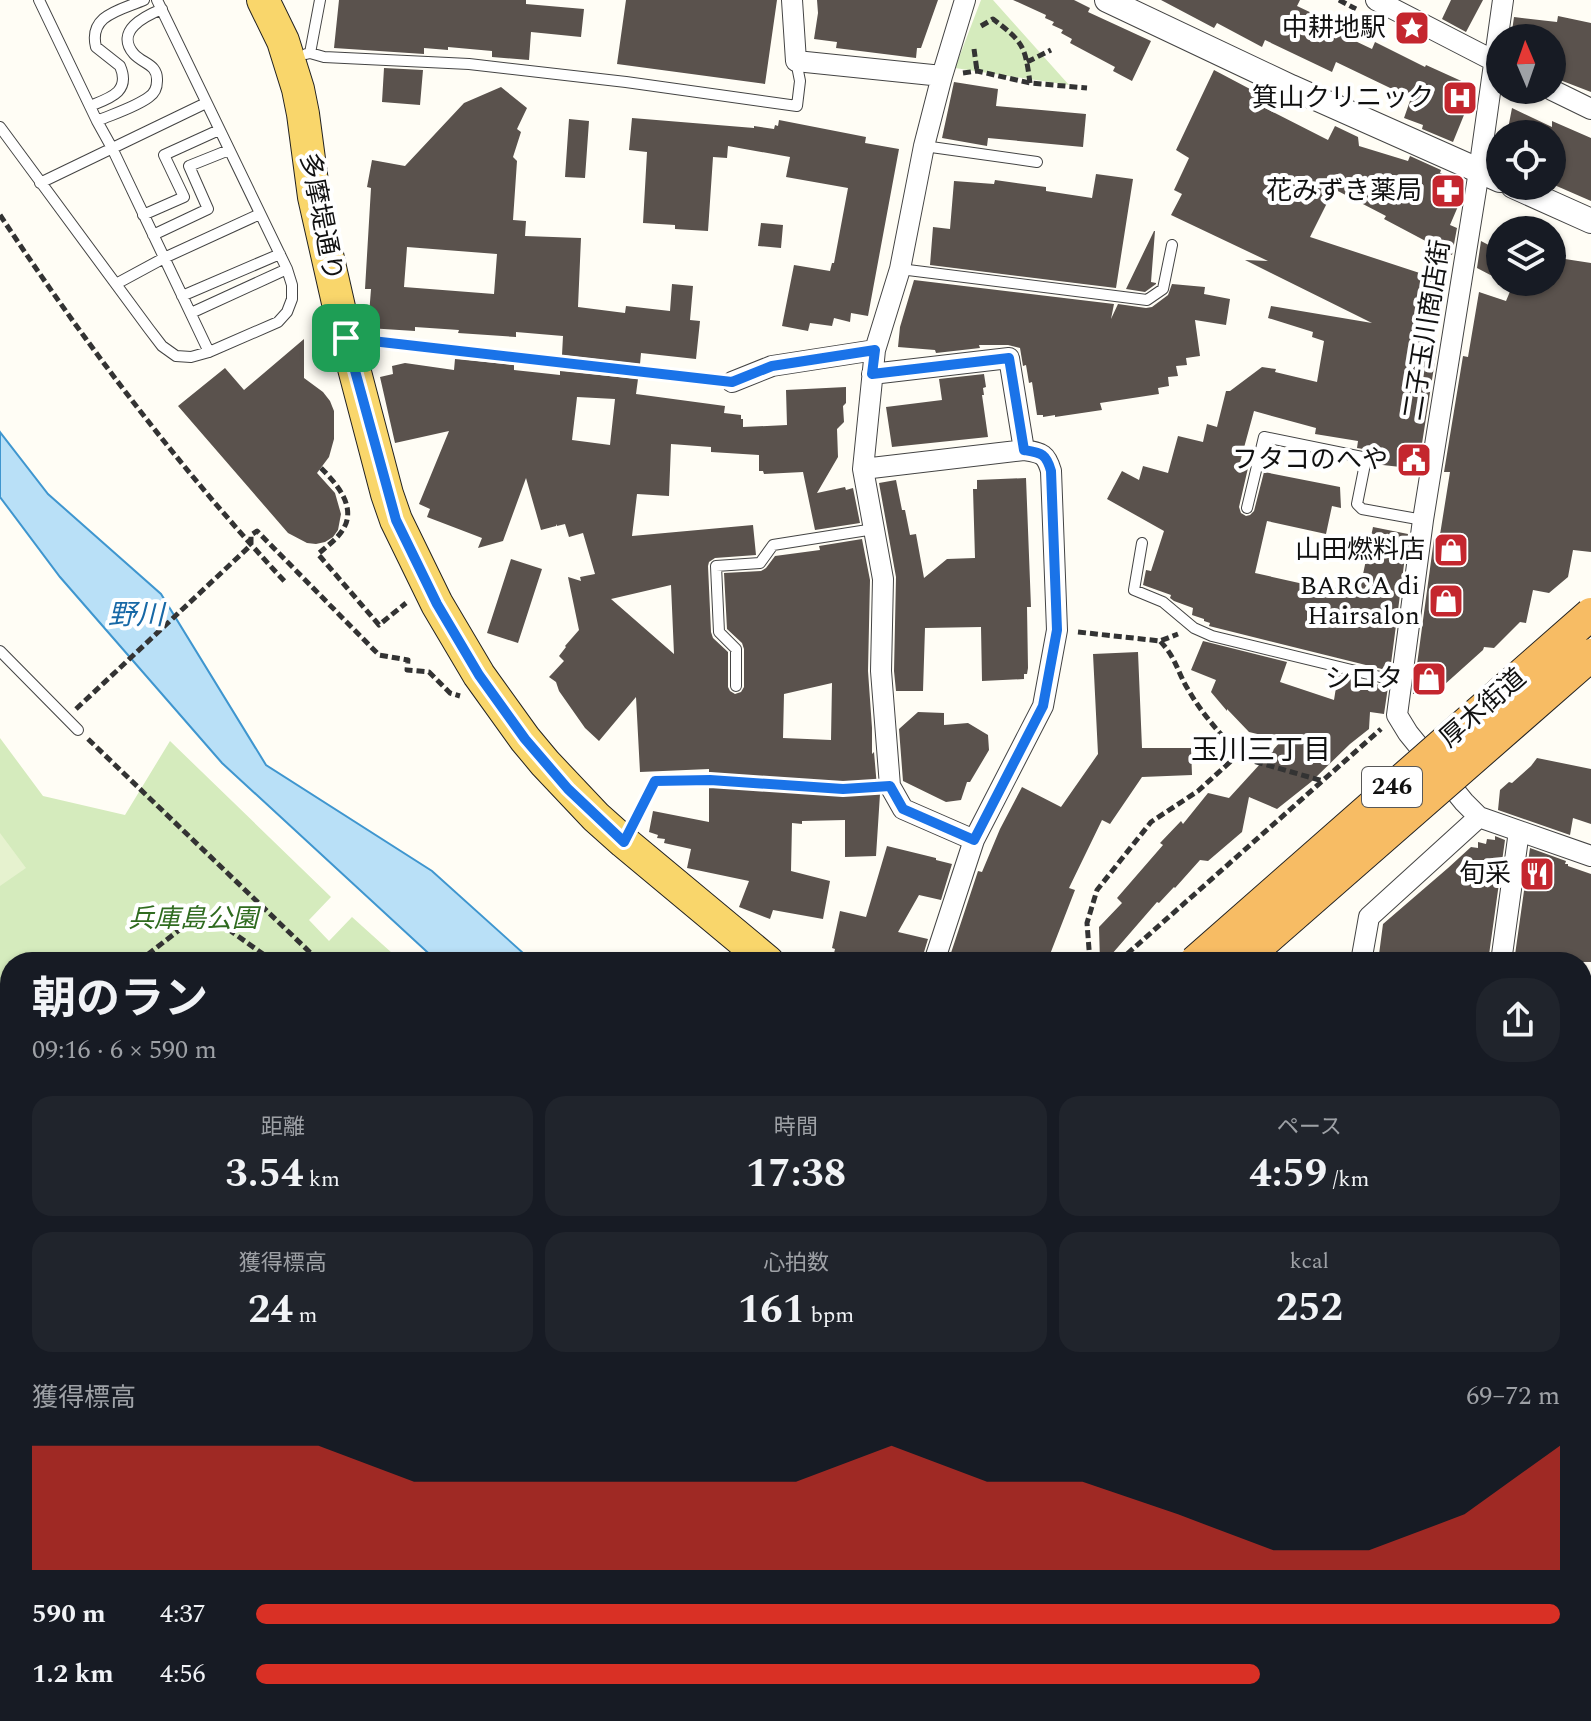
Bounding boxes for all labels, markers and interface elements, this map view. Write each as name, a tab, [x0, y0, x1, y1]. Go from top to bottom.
place label: 中耕地駅	[1282, 8, 1386, 48]
place icon: 中耕地駅	[1393, 9, 1431, 47]
north arrow	[1486, 24, 1566, 104]
map controls	[1486, 24, 1566, 296]
place label: 箕山クリニック	[1252, 78, 1434, 118]
hospital icon: 箕山クリニック	[1441, 79, 1479, 117]
button: locate	[1486, 120, 1566, 200]
street label: 多摩堤通り	[289, 149, 353, 285]
place label: 花みずき薬局	[1266, 171, 1422, 211]
pharmacy icon: 花みずき薬局	[1429, 172, 1467, 210]
button: layers	[1486, 216, 1566, 296]
street label: 二子玉川商店街	[1393, 237, 1461, 423]
pin	[312, 304, 380, 372]
icon: arrive	[324, 316, 368, 360]
place label: フタコのへや	[1232, 440, 1388, 480]
public building icon: フタコのへや	[1395, 441, 1433, 479]
place label: 山田燃料店	[1295, 530, 1425, 570]
shop icon: 山田燃料店	[1432, 531, 1470, 569]
place label: BARCA di Hairsalon	[1300, 566, 1420, 636]
shop icon: BARCA di Hairsalon	[1427, 582, 1465, 620]
water label: 野川	[108, 594, 167, 637]
place label: シロタ	[1325, 659, 1403, 699]
street label: 厚木街道	[1431, 659, 1535, 757]
shop icon: シロタ	[1410, 660, 1448, 698]
district label: 玉川三丁目	[1191, 729, 1331, 772]
road number: 246	[1362, 767, 1422, 807]
place label: 旬采	[1459, 854, 1511, 894]
restaurant icon: 旬采	[1518, 855, 1556, 893]
park label: 兵庫島公園	[128, 899, 262, 939]
text: 朝のラン	[32, 966, 208, 1033]
button: share	[1476, 978, 1560, 1062]
text: 09:16 · 6 × 590 m	[32, 1030, 217, 1070]
text: 距離	[261, 1111, 305, 1144]
text: 時間	[774, 1111, 818, 1144]
text: ペース	[1277, 1111, 1342, 1144]
text: 3.54	[225, 1144, 303, 1205]
text: 17:38	[746, 1144, 846, 1205]
text: 4:59	[1249, 1144, 1327, 1205]
text: km	[303, 1163, 340, 1196]
text: /km	[1327, 1163, 1369, 1196]
text: kcal	[1290, 1245, 1329, 1278]
text: 獲得標高	[239, 1247, 327, 1280]
text: 心拍数	[763, 1247, 829, 1280]
text: 252	[1276, 1278, 1343, 1339]
text: 24	[248, 1280, 293, 1341]
text: 161	[738, 1280, 805, 1341]
text: m	[293, 1299, 317, 1332]
text: bpm	[805, 1299, 854, 1332]
text: 69–72 m	[1466, 1376, 1560, 1416]
text: 獲得標高	[32, 1378, 136, 1418]
text: 590 m	[32, 1594, 106, 1634]
text: 4:37	[160, 1594, 206, 1634]
text: 1.2 km	[32, 1654, 114, 1694]
text: 4:56	[160, 1654, 206, 1694]

